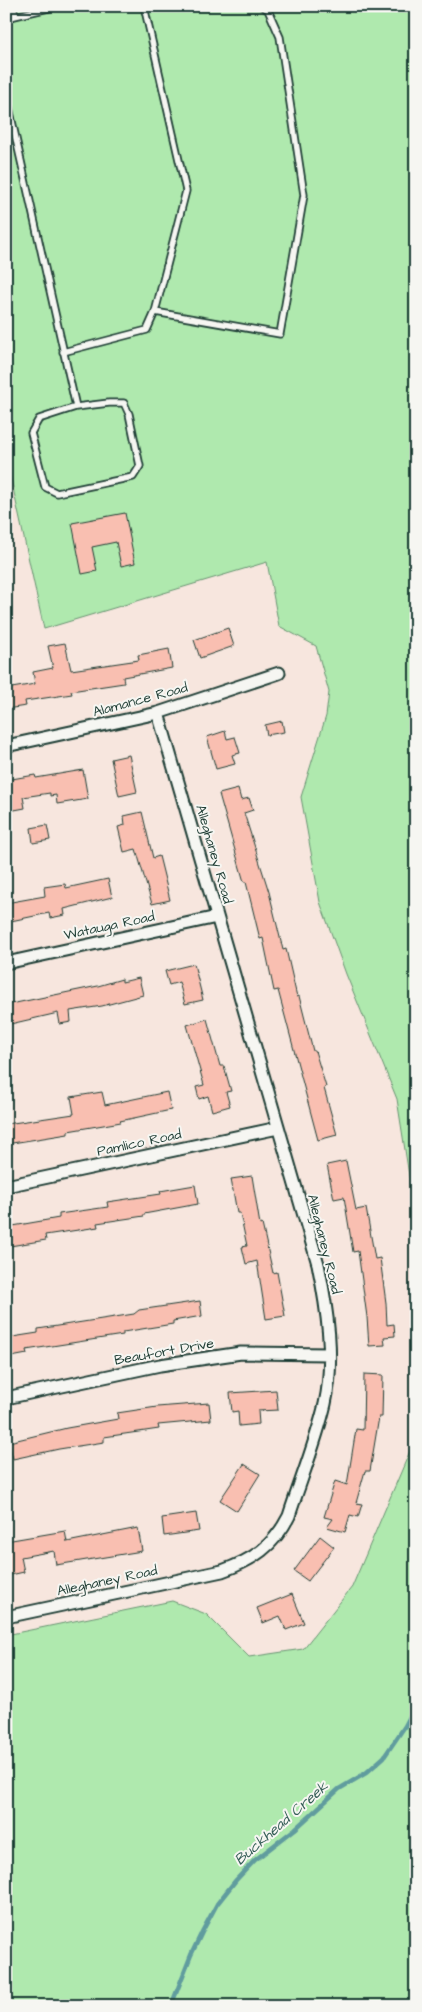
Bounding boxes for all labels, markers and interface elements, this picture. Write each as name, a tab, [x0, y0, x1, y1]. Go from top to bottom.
street label: Alamance Road	[91, 678, 190, 722]
street label: Alleghaney Road	[190, 802, 238, 906]
street label: Watauga Road	[62, 907, 156, 945]
street label: Pamlico Road	[95, 1124, 183, 1162]
street label: Alleghaney Road	[302, 1192, 346, 1296]
street label: Beaufort Drive	[113, 1333, 216, 1371]
street label: Alleghaney Road	[55, 1561, 159, 1601]
water label: Buckhead Creek	[230, 1776, 333, 1870]

